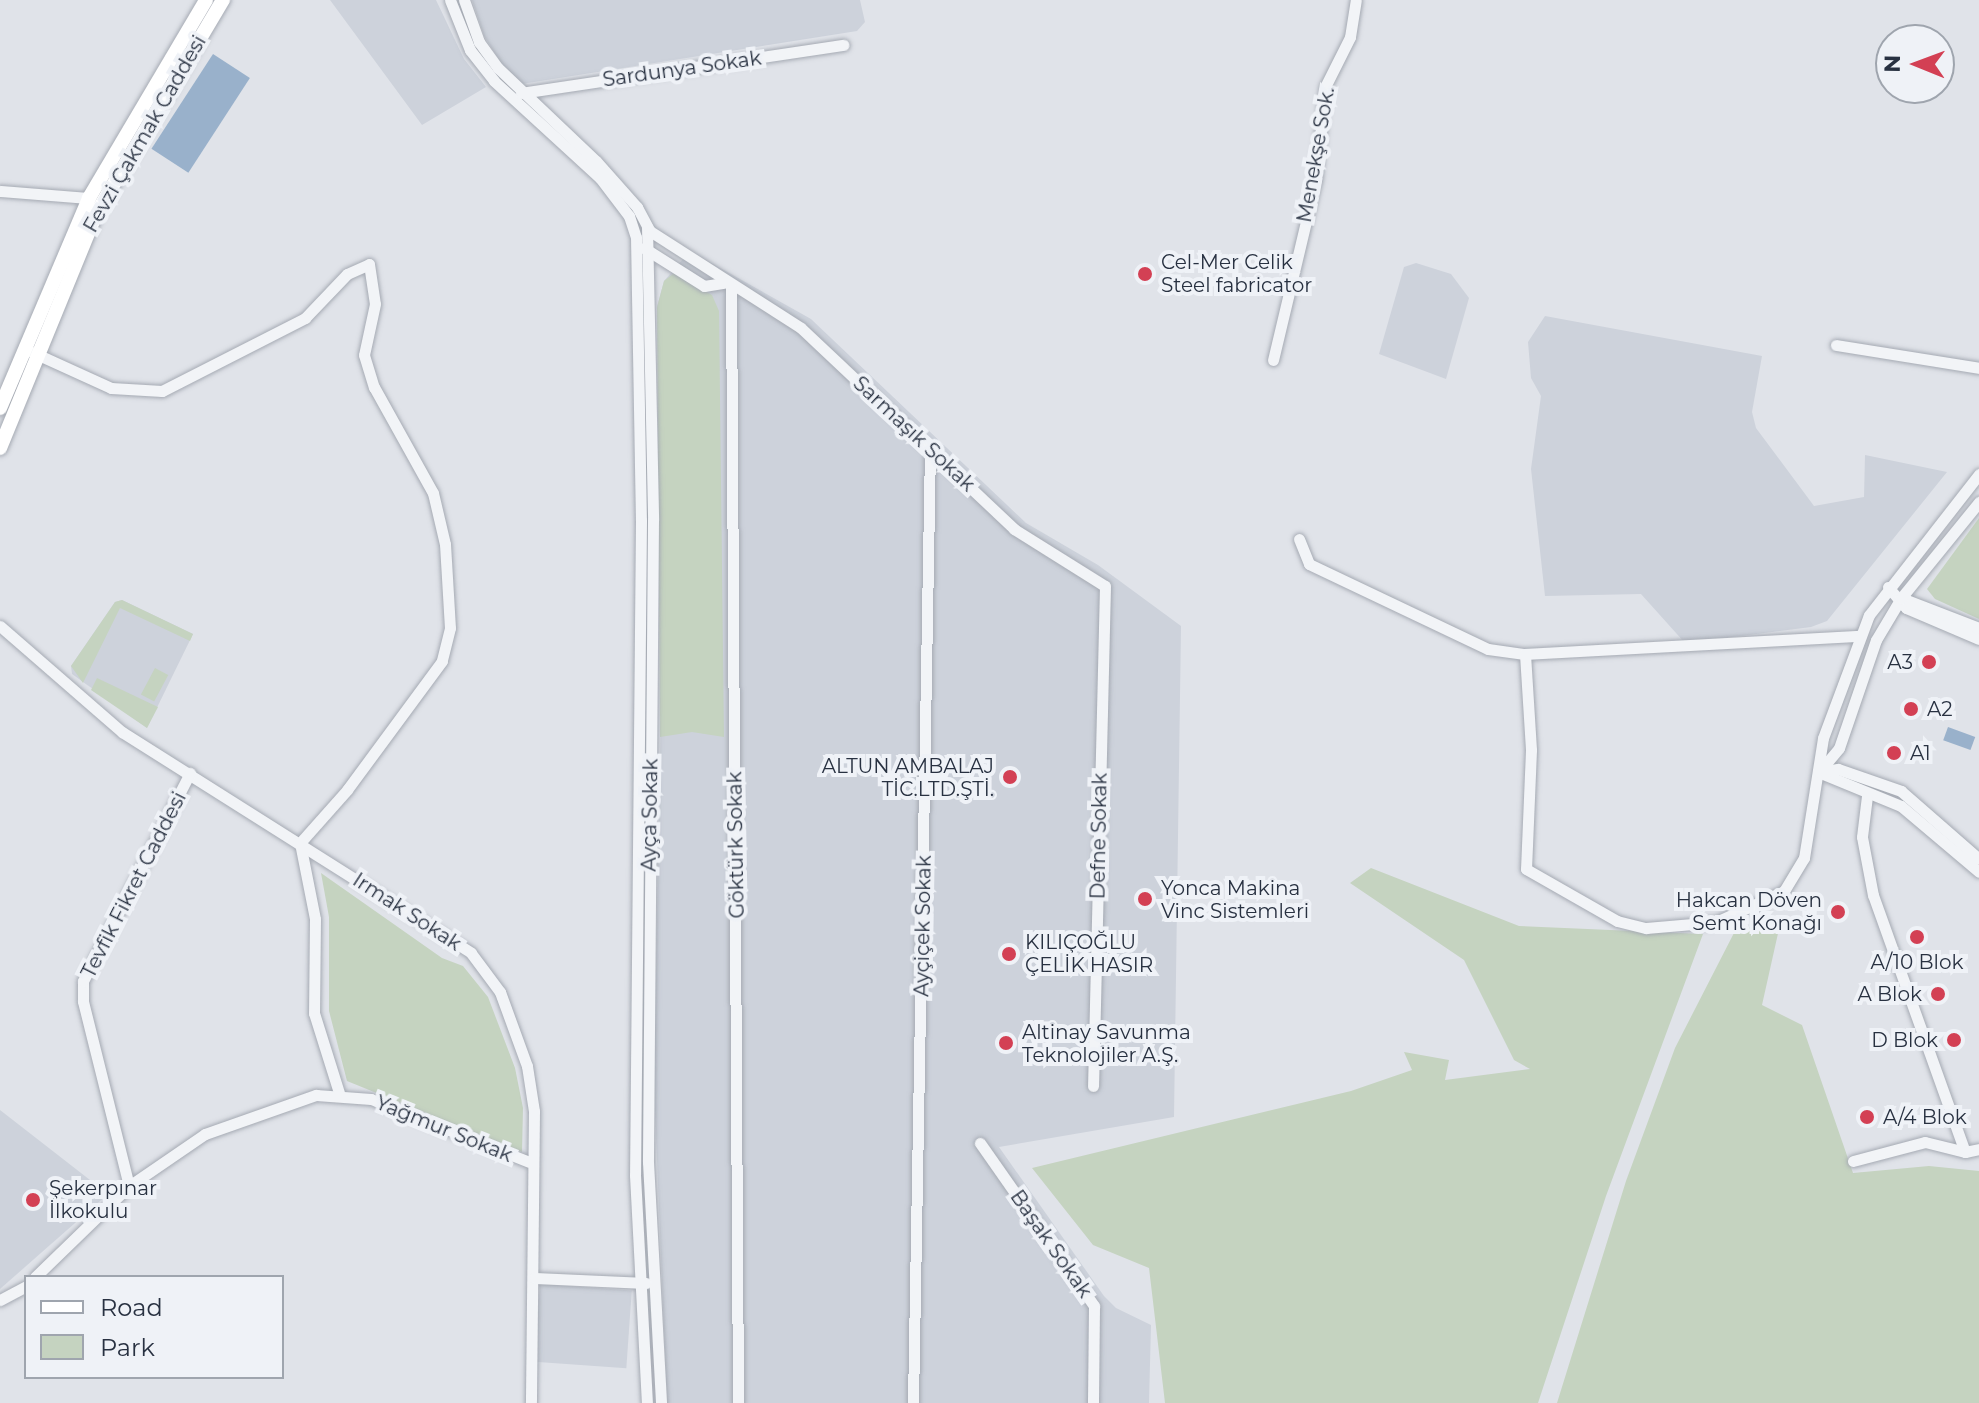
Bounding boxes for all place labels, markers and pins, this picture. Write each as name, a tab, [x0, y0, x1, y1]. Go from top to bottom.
place label: Cel-Mer Celik Steel fabricator	[1161, 250, 1312, 297]
marker: Cel-Mer Celik Steel fabricator	[1136, 265, 1154, 283]
place label: A3	[1887, 650, 1913, 674]
marker: A3	[1920, 653, 1938, 671]
place label: A2	[1927, 697, 1953, 721]
marker: A2	[1902, 700, 1920, 718]
place label: A1	[1910, 741, 1931, 765]
marker: A1	[1885, 744, 1903, 762]
place label: ALTUN AMBALAJ TİC.LTD.ŞTİ.	[822, 754, 994, 801]
marker: ALTUN AMBALAJ TİC.LTD.ŞTİ.	[1001, 768, 1019, 786]
place label: Yonca Makina Vinc Sistemleri	[1161, 876, 1309, 923]
place label: Hakcan Döven Semt Konağı	[1676, 888, 1822, 935]
marker: Yonca Makina Vinc Sistemleri	[1136, 890, 1154, 908]
marker: Hakcan Döven Semt Konağı	[1829, 903, 1847, 921]
marker: A/10 Blok	[1908, 928, 1926, 946]
place label: KILIÇOĞLU ÇELİK HASIR	[1025, 930, 1153, 977]
marker: KILIÇOĞLU ÇELİK HASIR	[1000, 945, 1018, 963]
place label: A/10 Blok	[1871, 950, 1963, 974]
place label: A Blok	[1857, 982, 1922, 1006]
marker: A Blok	[1929, 985, 1947, 1003]
place label: Altinay Savunma Teknolojiler A.Ş.	[1022, 1020, 1191, 1067]
place label: D Blok	[1871, 1028, 1938, 1052]
marker: D Blok	[1945, 1031, 1963, 1049]
marker: Altinay Savunma Teknolojiler A.Ş.	[997, 1034, 1015, 1052]
place label: A/4 Blok	[1883, 1105, 1967, 1129]
marker: A/4 Blok	[1858, 1108, 1876, 1126]
place label: Şekerpınar İlkokulu	[49, 1176, 157, 1223]
marker: Şekerpınar İlkokulu	[24, 1191, 42, 1209]

